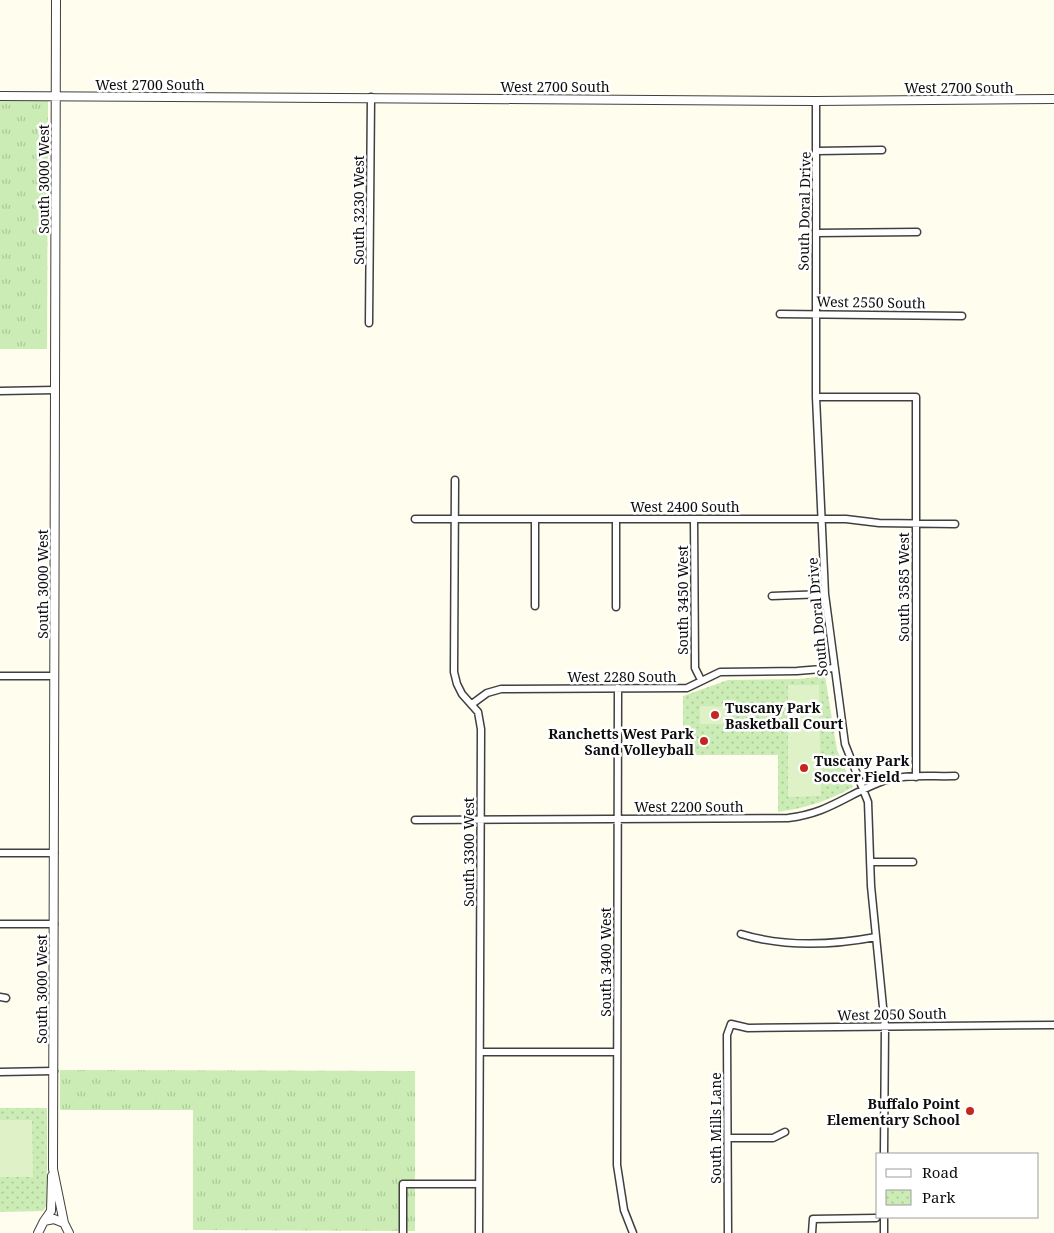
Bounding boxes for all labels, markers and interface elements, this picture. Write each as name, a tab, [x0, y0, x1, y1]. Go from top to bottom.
street label: West 2700 South	[95, 75, 205, 94]
street label: West 2700 South	[500, 77, 610, 96]
street label: West 2700 South	[904, 78, 1014, 97]
street label: South 3000 West	[34, 124, 53, 234]
street label: South Doral Drive	[793, 151, 815, 271]
street label: South 3230 West	[349, 155, 368, 265]
street label: West 2550 South	[816, 292, 926, 312]
street label: West 2400 South	[630, 497, 740, 516]
street label: South 3000 West	[33, 529, 52, 639]
street label: South 3585 West	[894, 532, 913, 642]
street label: South 3450 West	[673, 545, 692, 655]
street label: South Doral Drive	[802, 557, 832, 677]
street label: West 2280 South	[567, 667, 677, 686]
place label: Tuscany Park Basketball Court	[725, 698, 843, 733]
marker: Tuscany Park Basketball Court	[709, 709, 721, 721]
place label: Ranchetts West Park Sand Volleyball	[548, 724, 694, 759]
marker: Ranchetts West Park Sand Volleyball	[698, 735, 710, 747]
place label: Tuscany Park Soccer Field	[814, 751, 909, 786]
marker: Tuscany Park Soccer Field	[798, 762, 810, 774]
street label: South 3300 West	[459, 797, 478, 907]
street label: West 2200 South	[634, 797, 744, 816]
street label: South 3400 West	[596, 907, 615, 1017]
street label: South 3000 West	[32, 934, 51, 1044]
street label: West 2050 South	[837, 1004, 947, 1024]
street label: South Mills Lane	[706, 1072, 725, 1184]
place label: Buffalo Point Elementary School	[827, 1094, 960, 1129]
marker: Buffalo Point Elementary School	[964, 1105, 976, 1117]
legend	[876, 1153, 1039, 1218]
text: Road	[922, 1162, 958, 1182]
text: Park	[922, 1187, 956, 1207]

